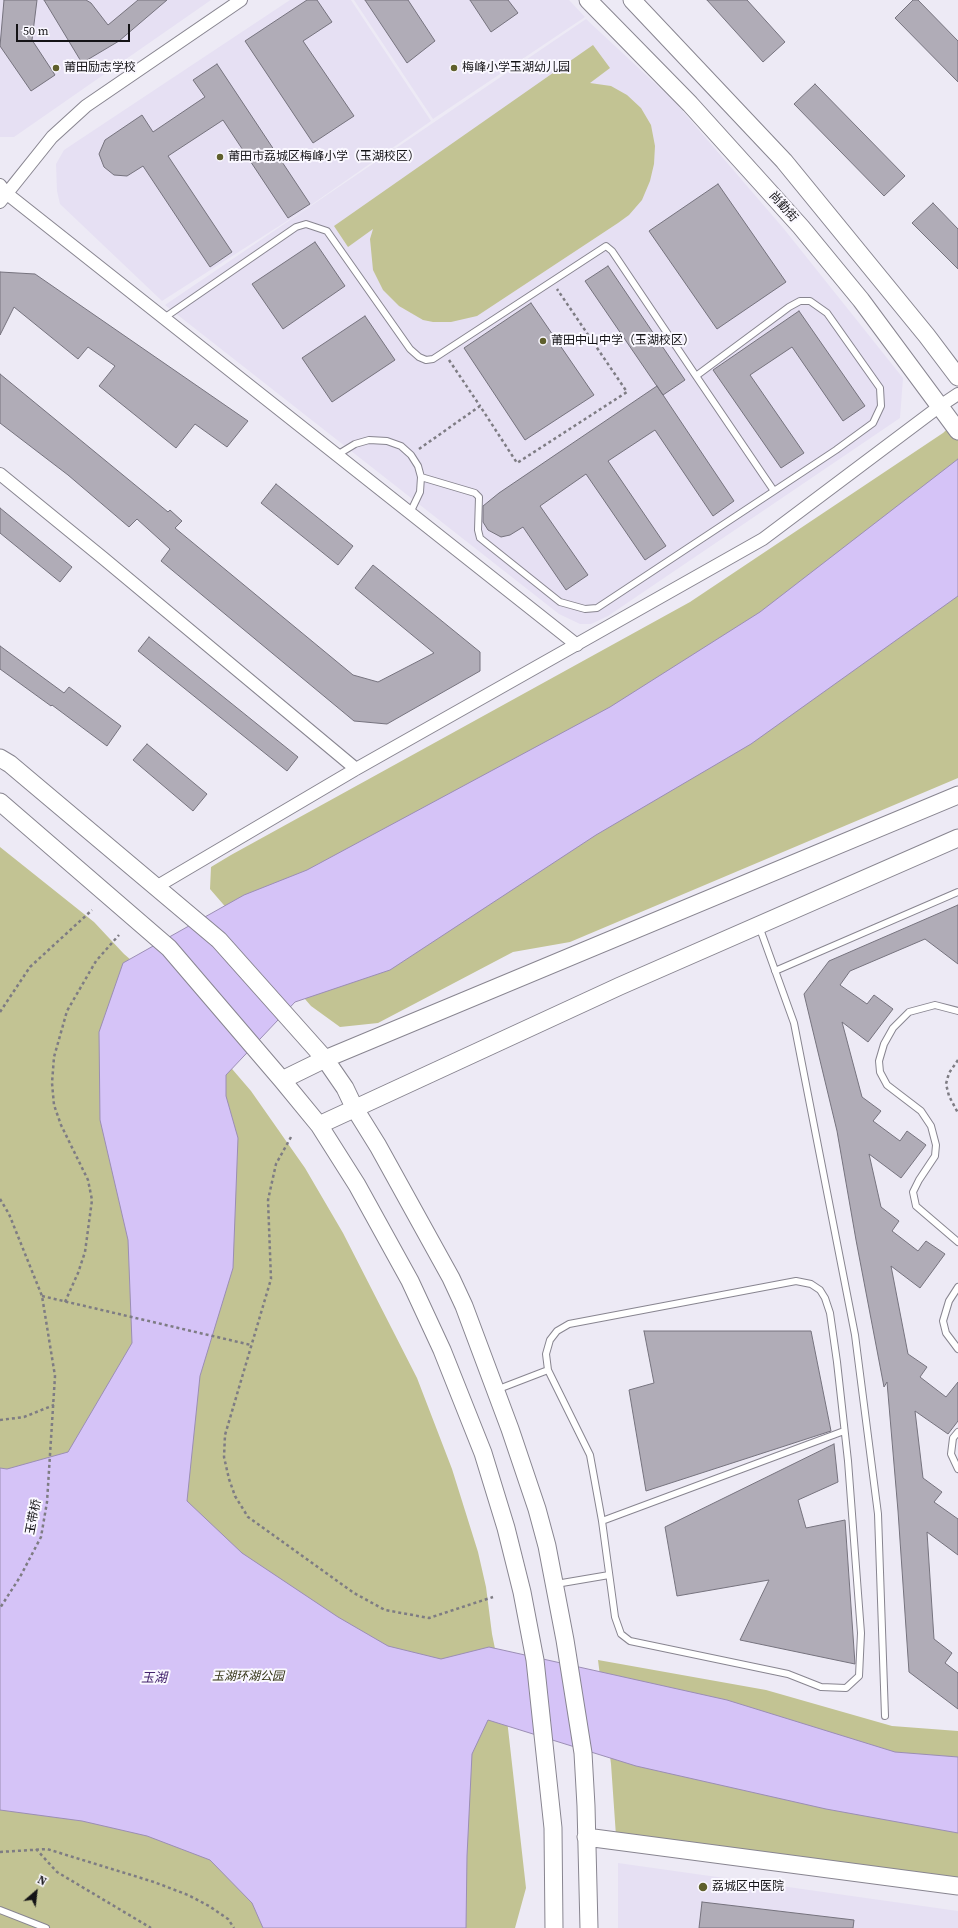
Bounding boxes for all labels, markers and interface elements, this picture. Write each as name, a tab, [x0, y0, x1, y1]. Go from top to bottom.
scale bar	[18, 16, 132, 42]
text: 50 m	[23, 23, 49, 39]
place label: 莆田励志学校	[64, 61, 136, 75]
place label: 梅峰小学玉湖幼儿园	[462, 61, 570, 75]
marker: 莆田励志学校	[51, 63, 61, 73]
marker: 梅峰小学玉湖幼儿园	[449, 63, 459, 73]
place label: 莆田市荔城区梅峰小学（玉湖校区）	[228, 150, 420, 164]
marker: 莆田市荔城区梅峰小学（玉湖校区）	[215, 152, 225, 162]
street label: 尚勤街	[766, 189, 800, 225]
place label: 莆田中山中学（玉湖校区）	[551, 334, 695, 348]
marker: 莆田中山中学（玉湖校区）	[538, 336, 548, 346]
street label: 玉带桥	[23, 1498, 45, 1536]
park label: 玉湖环湖公园	[212, 1670, 284, 1684]
water label: 玉湖	[141, 1671, 167, 1687]
north arrow	[16, 1872, 56, 1912]
text: N	[35, 1872, 49, 1889]
place label: 荔城区中医院	[712, 1880, 784, 1894]
marker: 荔城区中医院	[697, 1881, 709, 1893]

